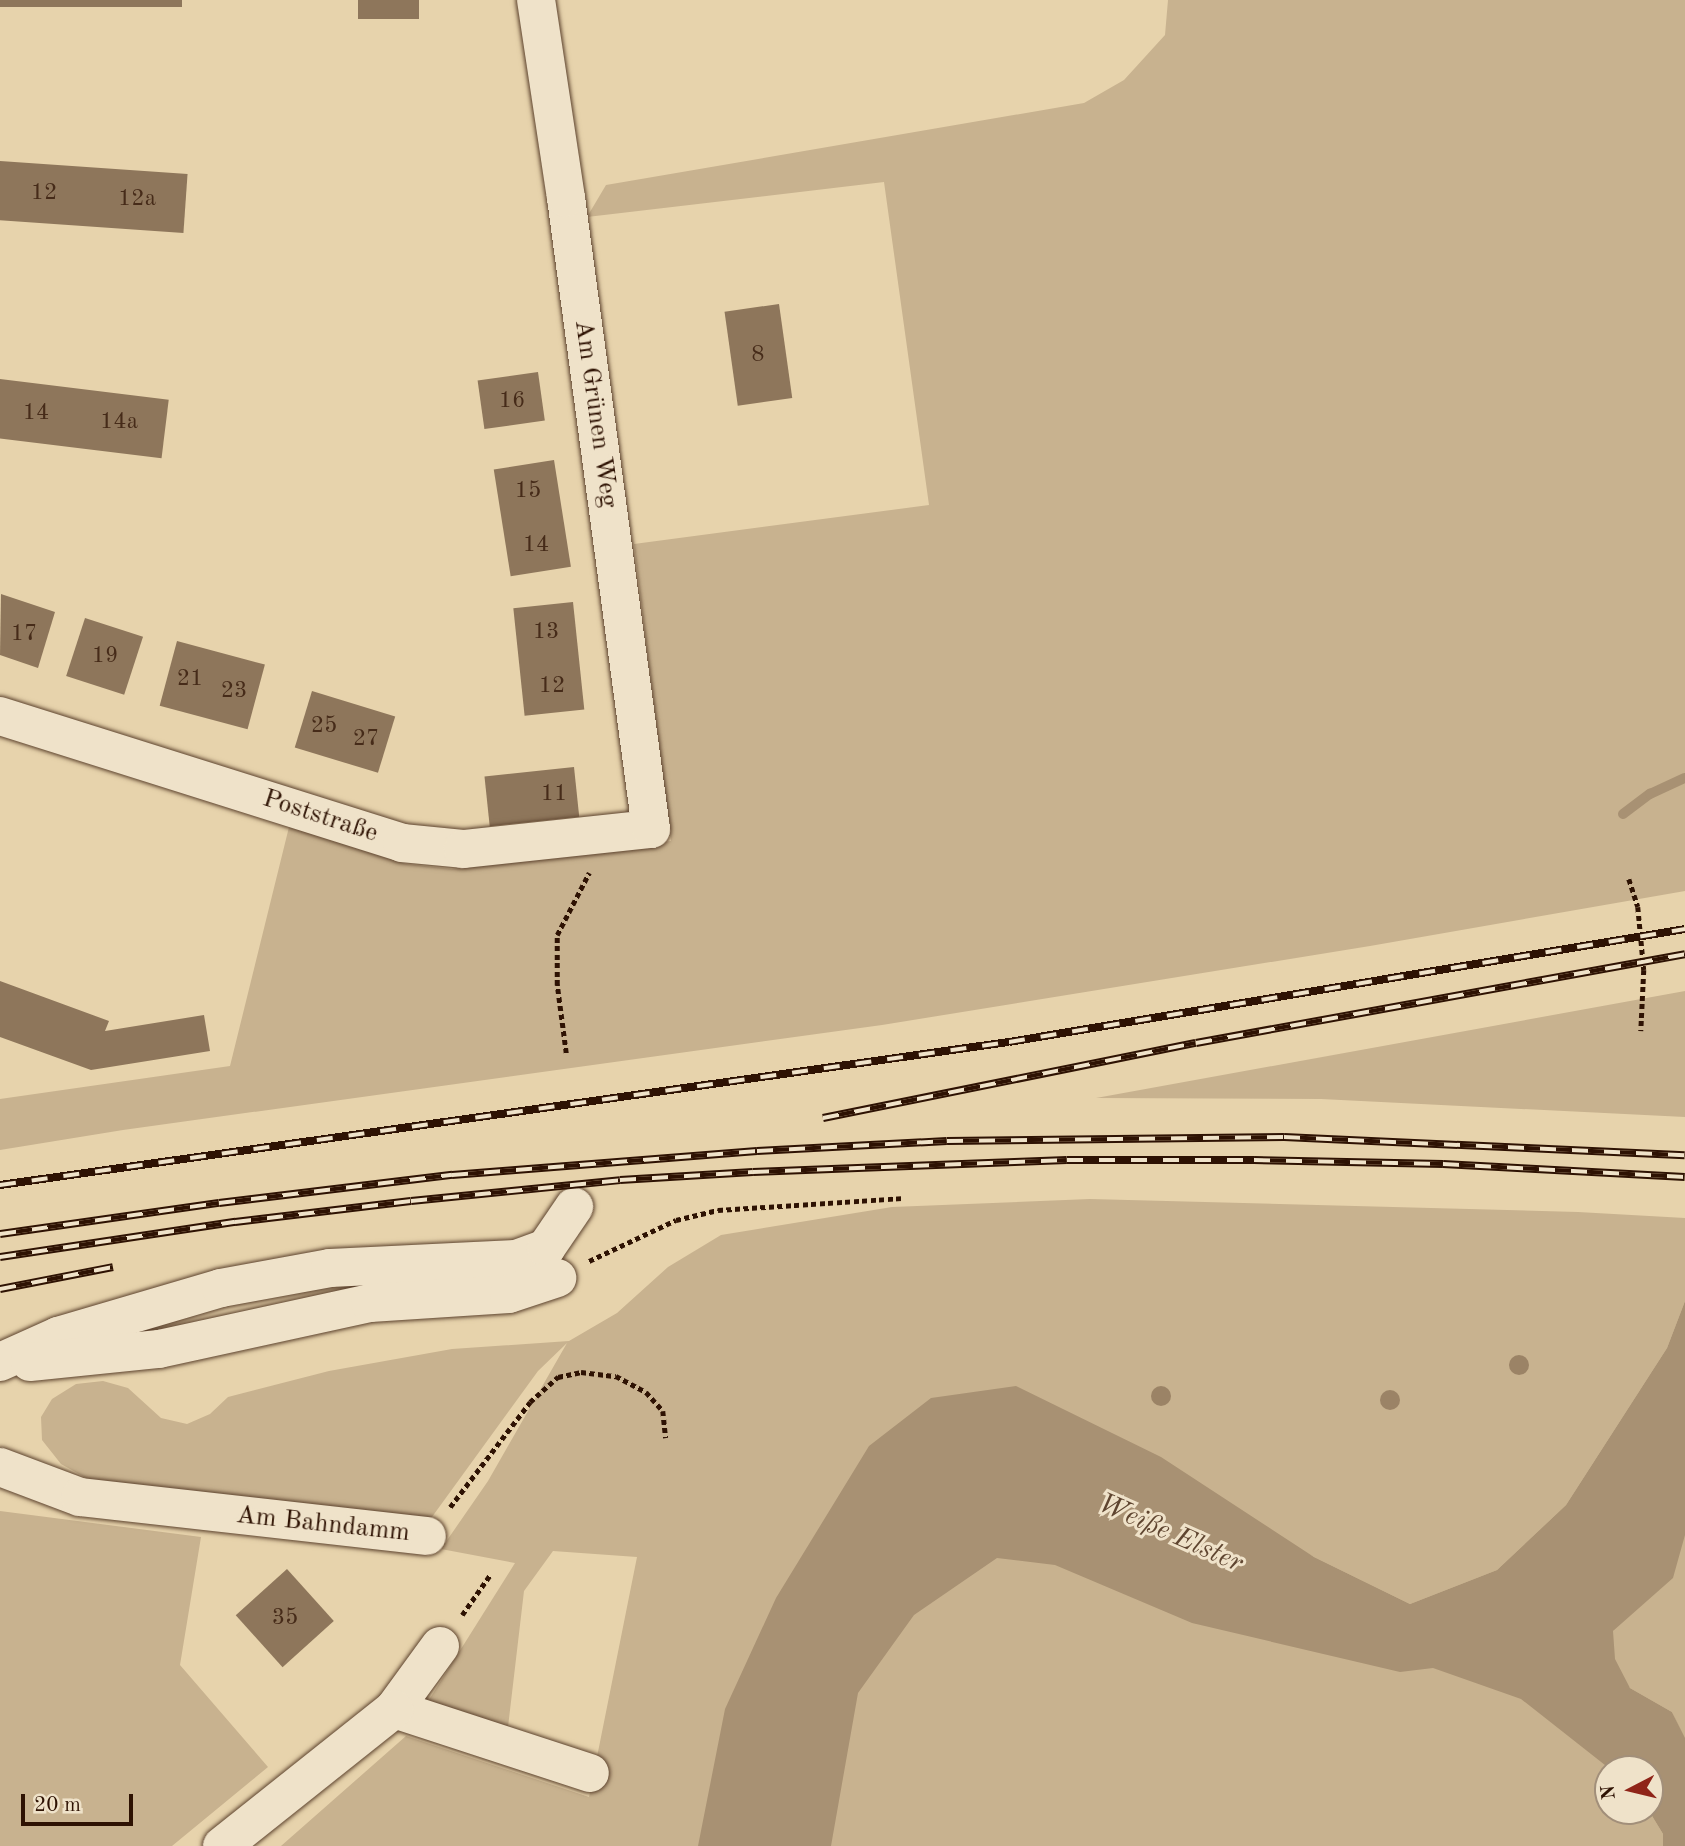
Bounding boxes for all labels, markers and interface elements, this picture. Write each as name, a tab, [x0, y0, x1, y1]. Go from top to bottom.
house number: 12	[31, 179, 57, 207]
house number: 12a	[118, 185, 156, 213]
street label: Am Grünen Weg	[566, 318, 624, 510]
house number: 8	[751, 341, 765, 369]
house number: 16	[499, 387, 525, 415]
house number: 14	[23, 399, 49, 427]
house number: 14a	[100, 408, 138, 436]
house number: 15	[515, 477, 541, 505]
house number: 14	[523, 531, 549, 559]
house number: 13	[533, 618, 559, 646]
house number: 17	[11, 620, 37, 648]
house number: 19	[92, 642, 118, 670]
house number: 21	[177, 665, 203, 693]
house number: 12	[539, 672, 565, 700]
house number: 23	[221, 677, 247, 705]
house number: 25	[311, 712, 337, 740]
house number: 27	[353, 725, 379, 753]
house number: 11	[541, 780, 567, 808]
street label: Poststraße	[259, 784, 381, 850]
water label: Weiße Elster	[1092, 1487, 1248, 1581]
street label: Am Bahndamm	[235, 1500, 411, 1550]
house number: 35	[272, 1604, 298, 1632]
north arrow	[1594, 1755, 1664, 1825]
scale bar	[24, 1780, 136, 1824]
text: N	[1599, 1784, 1620, 1801]
text: 20 m	[34, 1795, 81, 1816]

